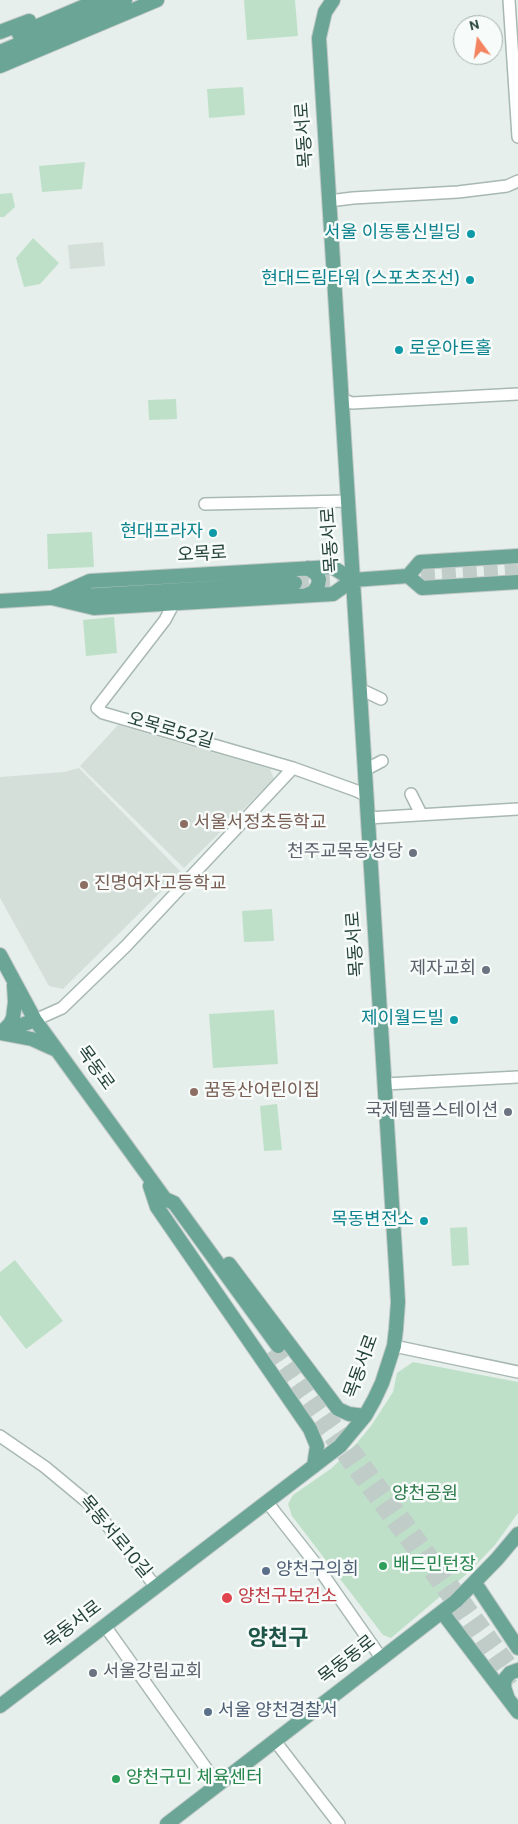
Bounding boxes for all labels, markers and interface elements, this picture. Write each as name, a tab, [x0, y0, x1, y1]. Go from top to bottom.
north arrow	[453, 15, 503, 65]
text: N	[468, 16, 481, 35]
street label: 목동서로	[293, 101, 319, 169]
place label: 서울 이동통신빌딩	[324, 223, 461, 245]
marker: 서울 이동통신빌딩	[465, 228, 477, 240]
place label: 현대드림타워 (스포츠조선)	[261, 269, 460, 291]
marker: 현대드림타워 (스포츠조선)	[464, 274, 476, 286]
place label: 로운아트홀	[409, 339, 492, 361]
marker: 로운아트홀	[393, 344, 405, 356]
street label: 목동서로	[319, 506, 345, 574]
place label: 현대프라자	[120, 522, 203, 544]
marker: 현대프라자	[207, 527, 219, 539]
street label: 오목로	[177, 544, 227, 568]
street label: 오목로52길	[125, 709, 215, 755]
place label: 서울서정초등학교	[194, 813, 326, 835]
marker: 서울서정초등학교	[178, 818, 190, 830]
place label: 천주교목동성당	[287, 842, 403, 864]
marker: 천주교목동성당	[407, 847, 419, 859]
place label: 진명여자고등학교	[94, 874, 226, 896]
marker: 진명여자고등학교	[78, 879, 90, 891]
street label: 목동서로	[344, 910, 370, 978]
place label: 제자교회	[410, 959, 476, 981]
marker: 제자교회	[480, 964, 492, 976]
place label: 제이월드빌	[361, 1009, 444, 1031]
marker: 제이월드빌	[448, 1014, 460, 1026]
street label: 목동로	[71, 1043, 117, 1095]
place label: 꿈동산어린이집	[204, 1081, 320, 1103]
marker: 꿈동산어린이집	[188, 1086, 200, 1098]
place label: 국제템플스테이션	[366, 1101, 498, 1123]
marker: 국제템플스테이션	[502, 1106, 514, 1118]
place label: 목동변전소	[331, 1210, 414, 1232]
marker: 목동변전소	[418, 1215, 430, 1227]
street label: 목동서로	[342, 1332, 384, 1402]
park label: 양천공원	[392, 1484, 458, 1506]
street label: 목동서로10길	[73, 1492, 155, 1584]
place label: 배드민턴장	[393, 1555, 476, 1577]
place label: 양천구의회	[276, 1560, 359, 1582]
marker: 배드민턴장	[377, 1560, 389, 1572]
marker: 양천구의회	[260, 1565, 272, 1577]
place label: 양천구보건소	[238, 1587, 337, 1609]
marker: 양천구보건소	[220, 1591, 234, 1605]
street label: 목동서로	[41, 1597, 107, 1655]
district label: 양천구	[248, 1628, 308, 1654]
street label: 목동동로	[315, 1632, 381, 1690]
place label: 서울강림교회	[103, 1662, 202, 1684]
marker: 서울강림교회	[87, 1667, 99, 1679]
place label: 서울 양천경찰서	[218, 1701, 338, 1723]
marker: 서울 양천경찰서	[202, 1706, 214, 1718]
place label: 양천구민 체육센터	[126, 1768, 263, 1790]
marker: 양천구민 체육센터	[110, 1773, 122, 1785]

